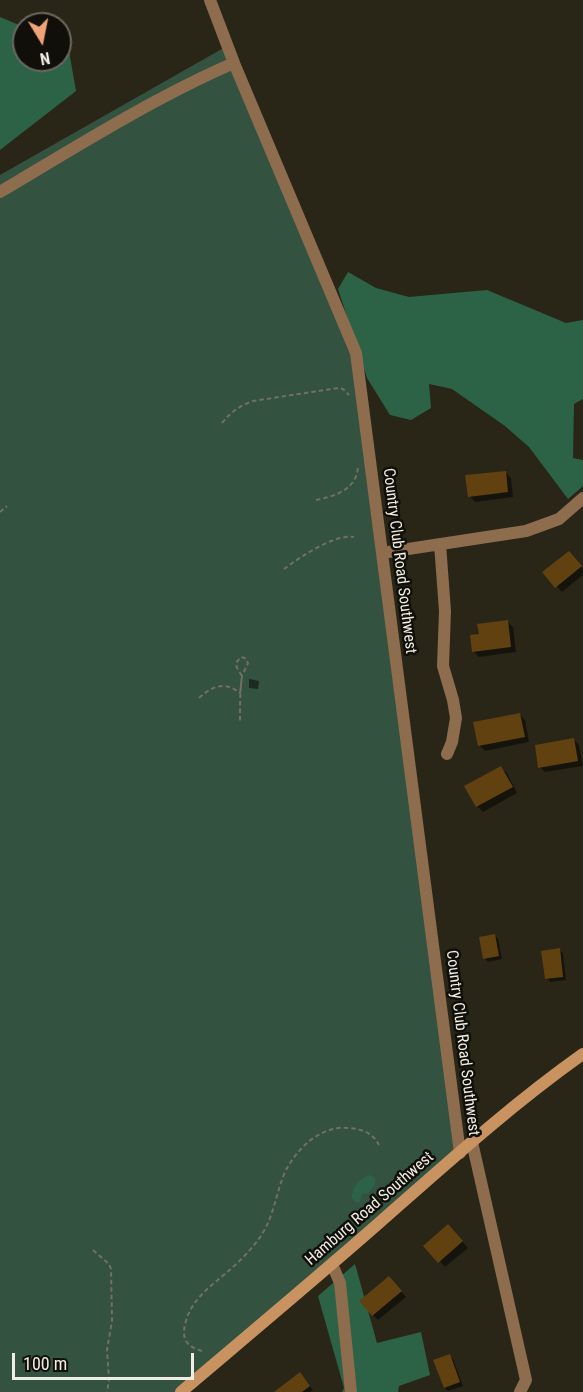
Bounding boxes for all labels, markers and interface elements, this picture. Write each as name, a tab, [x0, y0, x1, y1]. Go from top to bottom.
north arrow	[12, 12, 72, 72]
text: N	[38, 48, 51, 68]
street label: Country Club Road Southwest	[378, 467, 420, 655]
street label: Country Club Road Southwest	[441, 949, 483, 1137]
street label: Hamburg Road Southwest	[302, 1148, 438, 1270]
scale bar	[15, 1341, 196, 1379]
text: 100 m	[23, 1353, 67, 1374]

